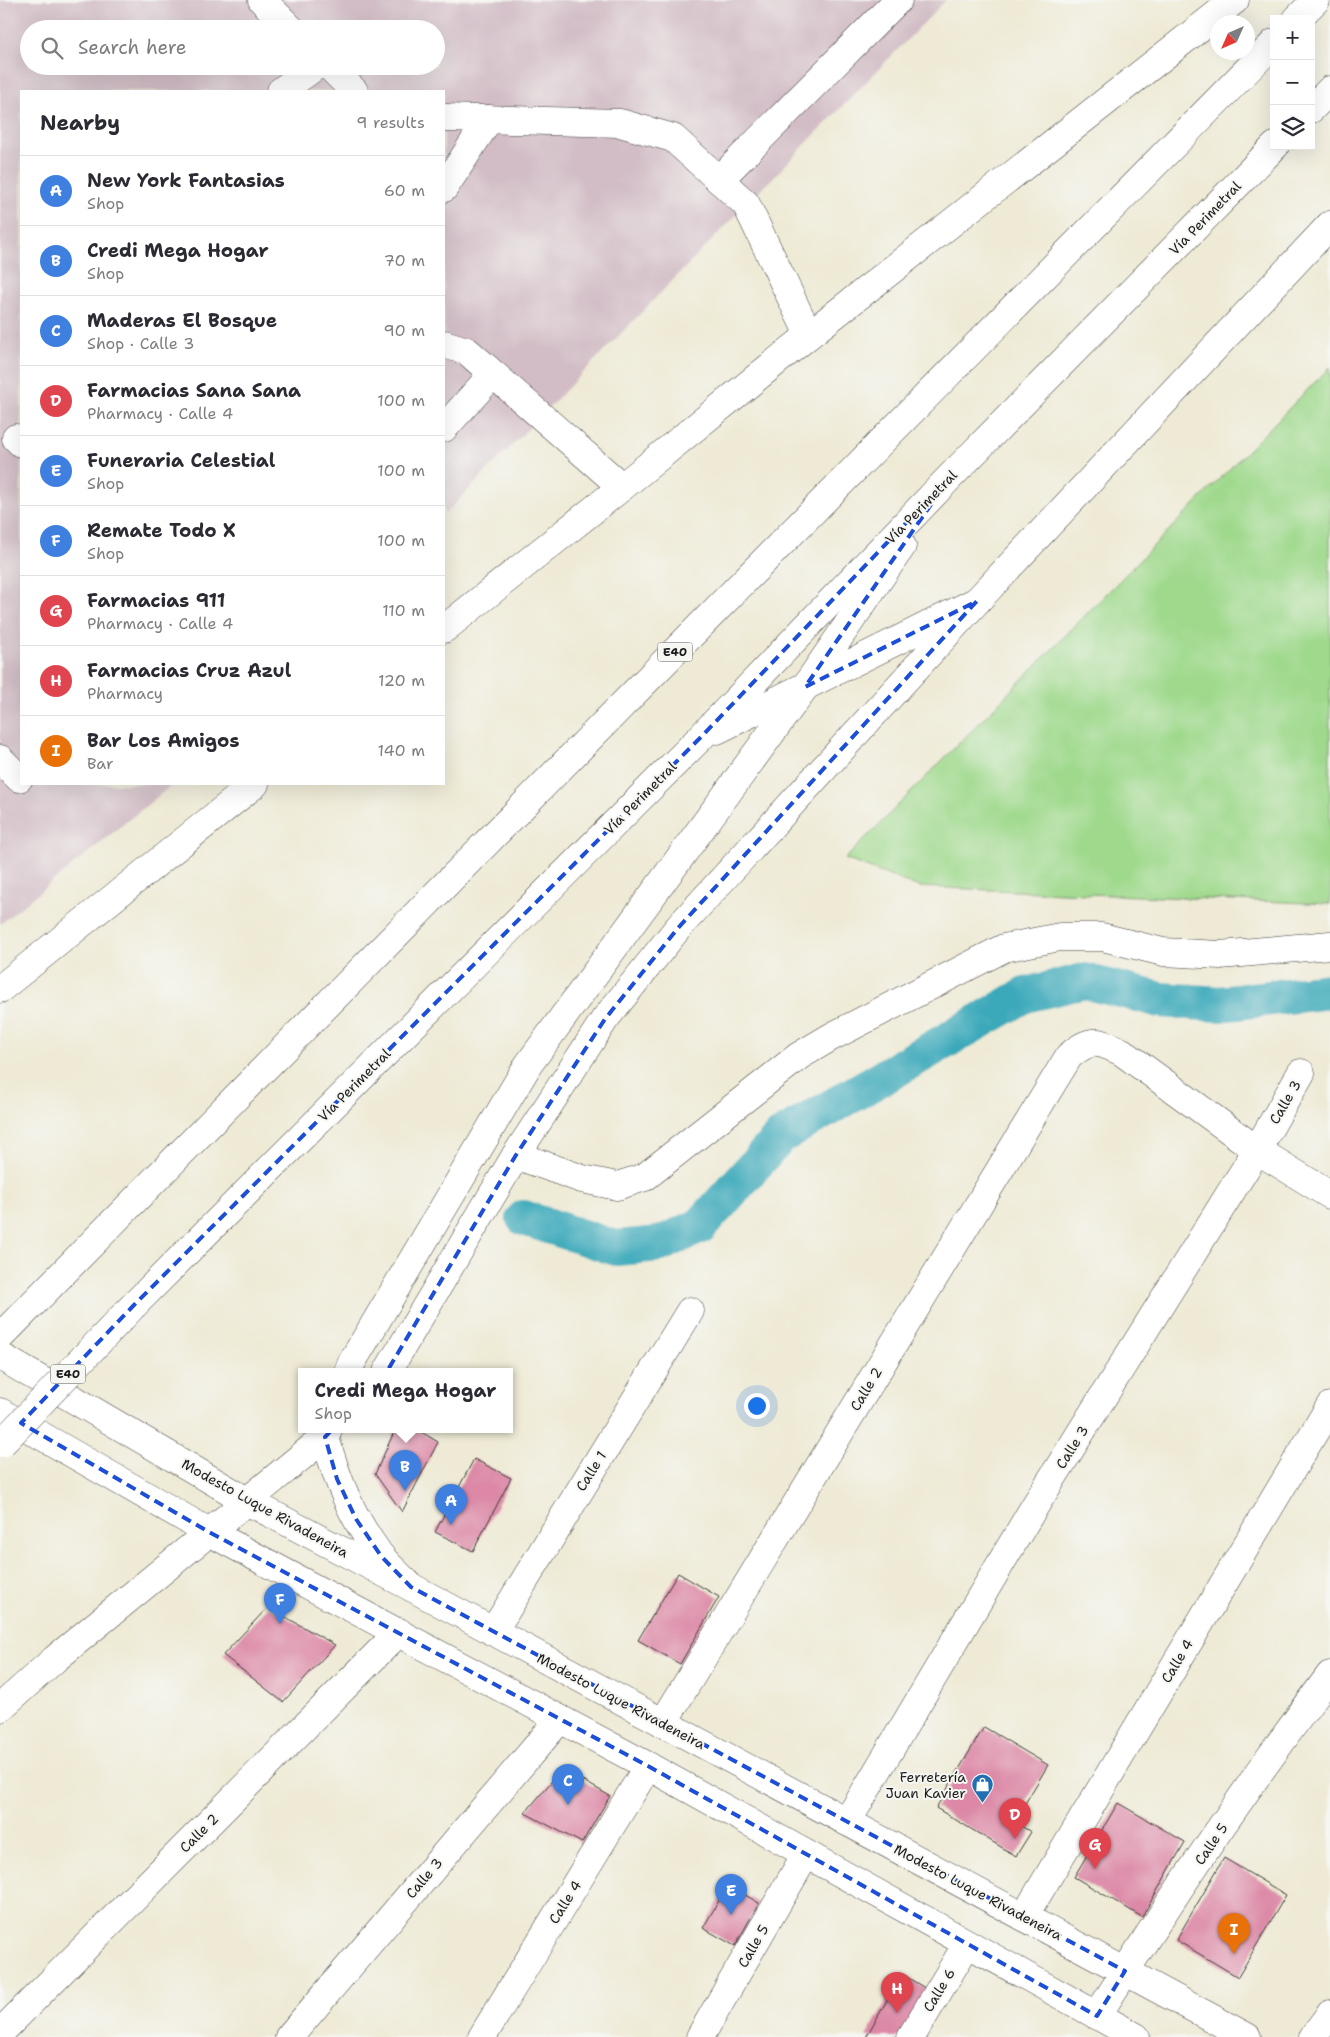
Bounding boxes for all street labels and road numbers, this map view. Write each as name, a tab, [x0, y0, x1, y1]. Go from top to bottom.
street label: Vía Perimetral	[1165, 177, 1245, 259]
street label: Vía Perimetral	[881, 466, 961, 548]
road number: E40	[658, 642, 692, 662]
street label: Vía Perimetral	[600, 757, 681, 838]
street label: Vía Perimetral	[314, 1044, 395, 1125]
street label: Calle 3	[1265, 1077, 1305, 1127]
street label: Calle 2	[846, 1364, 886, 1414]
road number: E40	[50, 1365, 86, 1384]
street label: Calle 3	[1052, 1422, 1092, 1472]
street label: Calle 1	[572, 1448, 610, 1494]
street label: Modesto Luque Rivadeneira	[178, 1455, 352, 1562]
street label: Calle 4	[1157, 1636, 1197, 1686]
street label: Modesto Luque Rivadeneira	[534, 1649, 708, 1753]
street label: Calle 2	[176, 1810, 222, 1856]
street label: Calle 5	[1191, 1820, 1231, 1868]
street label: Modesto Luque Rivadeneira	[891, 1840, 1065, 1944]
street label: Calle 3	[402, 1854, 446, 1902]
street label: Calle 4	[545, 1877, 585, 1927]
street label: Calle 5	[734, 1921, 772, 1971]
street label: Calle 6	[919, 1965, 959, 2015]

